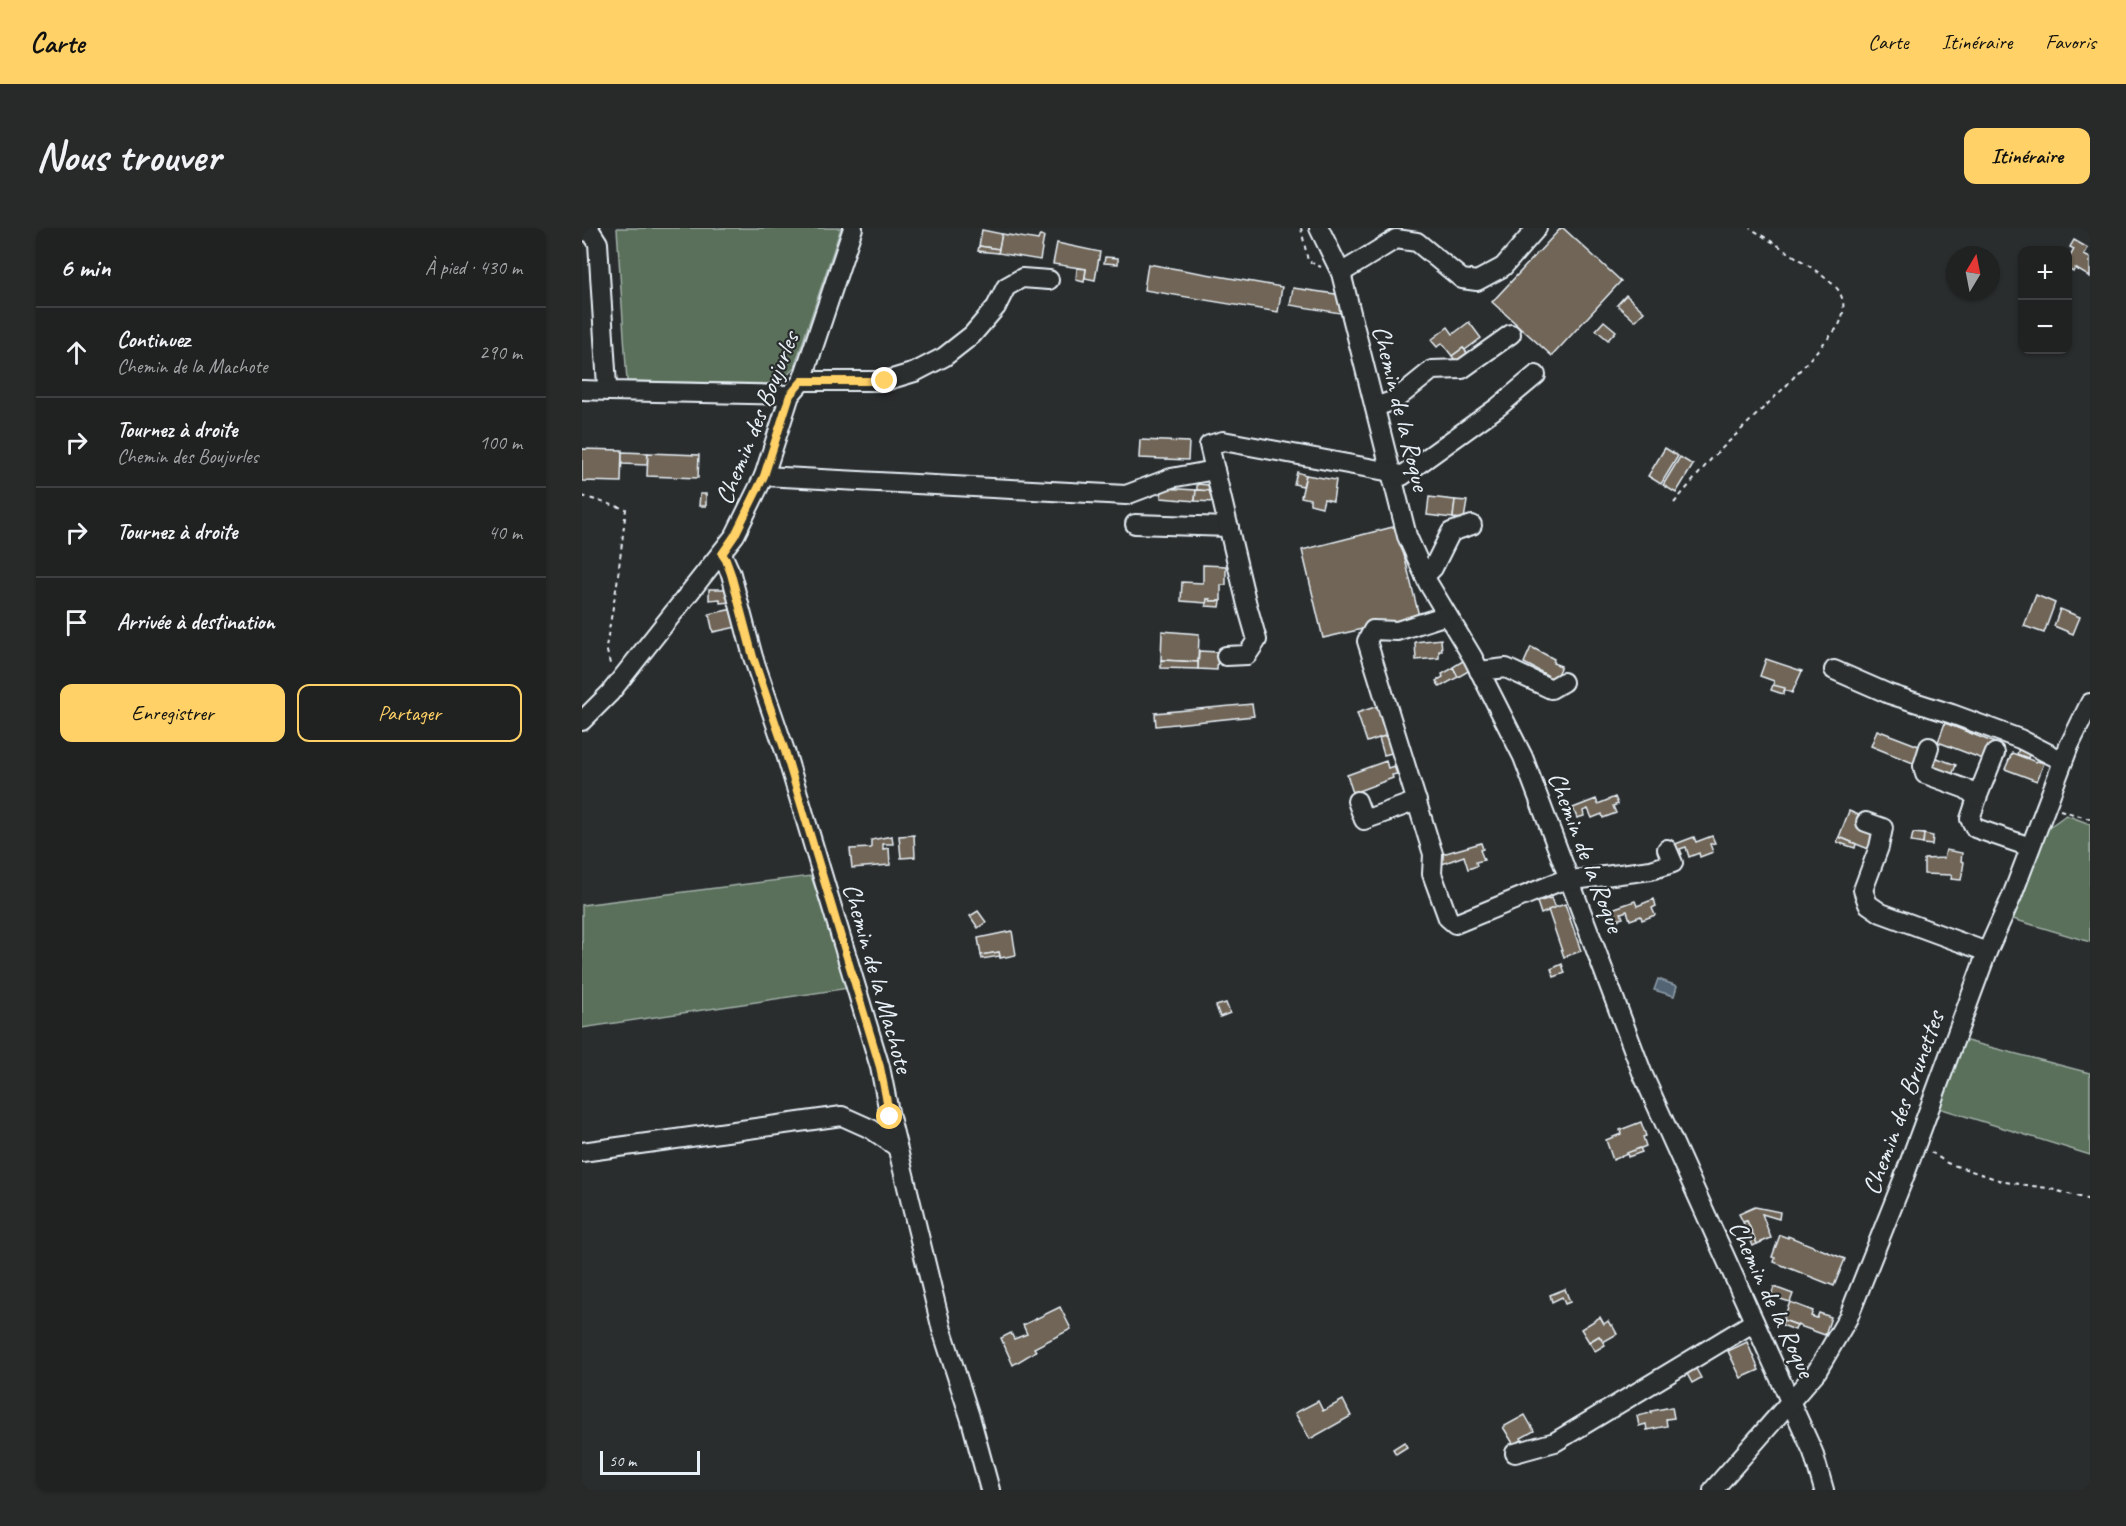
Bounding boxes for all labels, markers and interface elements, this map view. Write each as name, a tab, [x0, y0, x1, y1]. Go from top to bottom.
text: Carte	[30, 25, 85, 60]
text: Carte	[1868, 29, 1909, 55]
text: Itinéraire	[1942, 29, 2012, 55]
text: Favoris	[2045, 29, 2096, 55]
button: Itinéraire	[1964, 128, 2090, 184]
text: Nous trouver	[36, 130, 220, 183]
north arrow	[1946, 246, 2000, 300]
map controls	[2018, 246, 2072, 354]
button: +	[2018, 246, 2072, 300]
text: 6 min	[60, 251, 110, 284]
text: À pied · 430 m	[425, 255, 522, 280]
button: −	[2018, 300, 2072, 354]
street label: Chemin de la Roque	[1365, 322, 1438, 497]
street label: Chemin des Boujurles	[707, 325, 808, 509]
text: Continuez	[117, 326, 190, 354]
icon: ahead	[60, 336, 93, 369]
text: 290 m	[479, 340, 522, 365]
text: Chemin de la Machote	[117, 354, 268, 379]
route end	[871, 367, 897, 393]
text: Tournez à droite	[117, 416, 237, 444]
icon: right	[60, 426, 93, 459]
text: 100 m	[479, 430, 522, 455]
text: Chemin des Boujurles	[117, 444, 258, 469]
icon: right	[60, 516, 93, 549]
text: Tournez à droite	[117, 518, 237, 546]
text: 40 m	[488, 520, 522, 545]
icon: arrive	[60, 606, 93, 639]
text: Arrivée à destination	[117, 608, 275, 636]
button: Enregistrer	[60, 684, 285, 742]
button: Partager	[297, 684, 522, 742]
street label: Chemin de la Roque	[1540, 767, 1633, 939]
street label: Chemin de la Machote	[835, 879, 922, 1079]
street label: Chemin des Brunettes	[1855, 1005, 1952, 1199]
route start	[876, 1103, 902, 1129]
street label: Chemin de la Roque	[1721, 1215, 1824, 1385]
scale bar	[600, 1448, 700, 1476]
text: 50 m	[609, 1451, 636, 1471]

